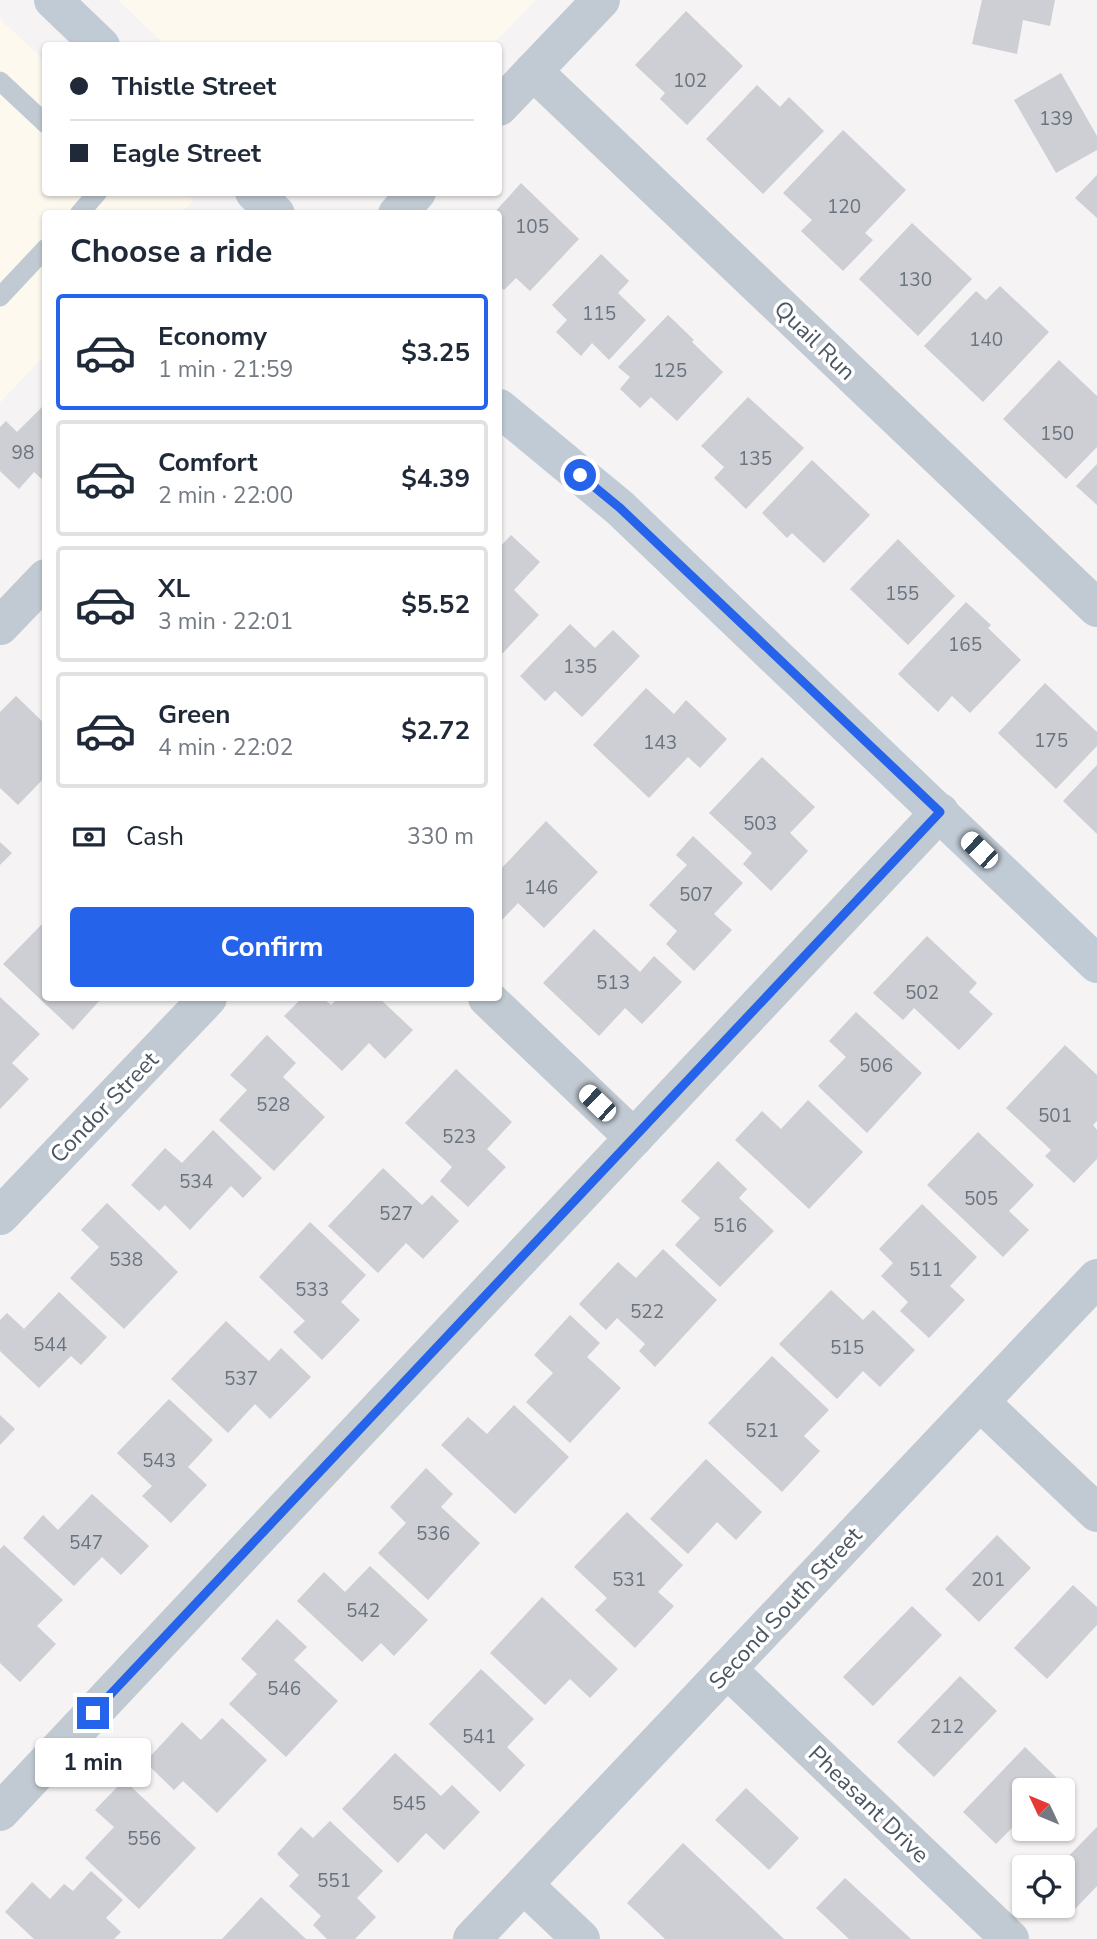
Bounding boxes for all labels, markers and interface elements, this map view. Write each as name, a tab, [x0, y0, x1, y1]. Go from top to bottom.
house number: 102	[673, 68, 707, 94]
text: Thistle Street	[112, 69, 276, 104]
house number: 139	[1039, 106, 1073, 132]
text: Eagle Street	[112, 136, 261, 171]
house number: 120	[827, 194, 861, 220]
house number: 105	[515, 214, 549, 240]
text: Choose a ride	[70, 230, 272, 273]
house number: 130	[898, 267, 932, 293]
street label: Quail Run	[767, 294, 862, 387]
house number: 115	[582, 301, 616, 327]
text: Economy	[158, 319, 267, 354]
icon: car	[74, 321, 137, 384]
house number: 140	[969, 327, 1003, 353]
text: $3.25	[401, 335, 470, 370]
text: 1 min · 21:59	[158, 354, 293, 385]
house number: 125	[653, 358, 687, 384]
house number: 150	[1040, 421, 1074, 447]
house number: 98	[12, 440, 34, 466]
text: Comfort	[158, 445, 258, 480]
house number: 135	[738, 446, 772, 472]
icon: car	[74, 447, 137, 510]
route start	[564, 459, 596, 491]
text: $4.39	[401, 461, 470, 496]
text: 2 min · 22:00	[158, 480, 293, 511]
text: XL	[158, 571, 190, 606]
icon: car	[74, 573, 137, 636]
house number: 155	[885, 581, 919, 607]
text: $5.52	[401, 587, 470, 622]
text: 3 min · 22:01	[158, 606, 293, 637]
house number: 165	[948, 632, 982, 658]
house number: 135	[563, 654, 597, 680]
text: Green	[158, 697, 231, 732]
icon: car	[74, 699, 137, 762]
text: $2.72	[401, 713, 470, 748]
house number: 175	[1034, 728, 1068, 754]
house number: 143	[643, 730, 677, 756]
text: 4 min · 22:02	[158, 732, 293, 763]
house number: 503	[743, 811, 777, 837]
icon: cash	[70, 818, 108, 856]
text: Cash	[126, 819, 184, 854]
text: 330 m	[407, 821, 474, 852]
car	[957, 828, 1002, 872]
house number: 146	[524, 875, 558, 901]
house number: 507	[679, 882, 713, 908]
button: Confirm	[70, 907, 474, 987]
house number: 513	[596, 970, 630, 996]
house number: 502	[905, 980, 939, 1006]
street label: Condor Street	[43, 1044, 166, 1170]
house number: 506	[859, 1053, 893, 1079]
car	[575, 1081, 620, 1125]
house number: 528	[256, 1092, 290, 1118]
house number: 501	[1038, 1103, 1072, 1129]
house number: 523	[442, 1124, 476, 1150]
house number: 534	[179, 1169, 213, 1195]
house number: 505	[964, 1186, 998, 1212]
house number: 527	[379, 1201, 413, 1227]
house number: 516	[713, 1213, 747, 1239]
house number: 538	[109, 1247, 143, 1273]
house number: 511	[909, 1257, 943, 1283]
house number: 533	[295, 1277, 329, 1303]
house number: 522	[630, 1299, 664, 1325]
house number: 544	[33, 1332, 67, 1358]
house number: 515	[830, 1335, 864, 1361]
house number: 537	[224, 1366, 258, 1392]
house number: 521	[745, 1418, 779, 1444]
house number: 543	[142, 1448, 176, 1474]
street label: Second South Street	[702, 1520, 869, 1696]
house number: 536	[416, 1521, 450, 1547]
house number: 547	[69, 1530, 103, 1556]
house number: 531	[612, 1567, 646, 1593]
house number: 201	[971, 1567, 1005, 1593]
house number: 542	[346, 1598, 380, 1624]
house number: 546	[267, 1676, 301, 1702]
route end	[77, 1697, 109, 1729]
house number: 212	[930, 1714, 964, 1740]
house number: 541	[462, 1724, 496, 1750]
callout: 1 min	[35, 1738, 151, 1786]
street label: Pheasant Drive	[801, 1739, 936, 1870]
text: 1 min	[63, 1747, 123, 1778]
north arrow	[1012, 1778, 1074, 1841]
map controls	[1012, 1778, 1075, 1918]
house number: 545	[392, 1791, 426, 1817]
house number: 556	[127, 1826, 161, 1852]
button: locate	[1012, 1855, 1075, 1918]
house number: 551	[317, 1868, 351, 1894]

